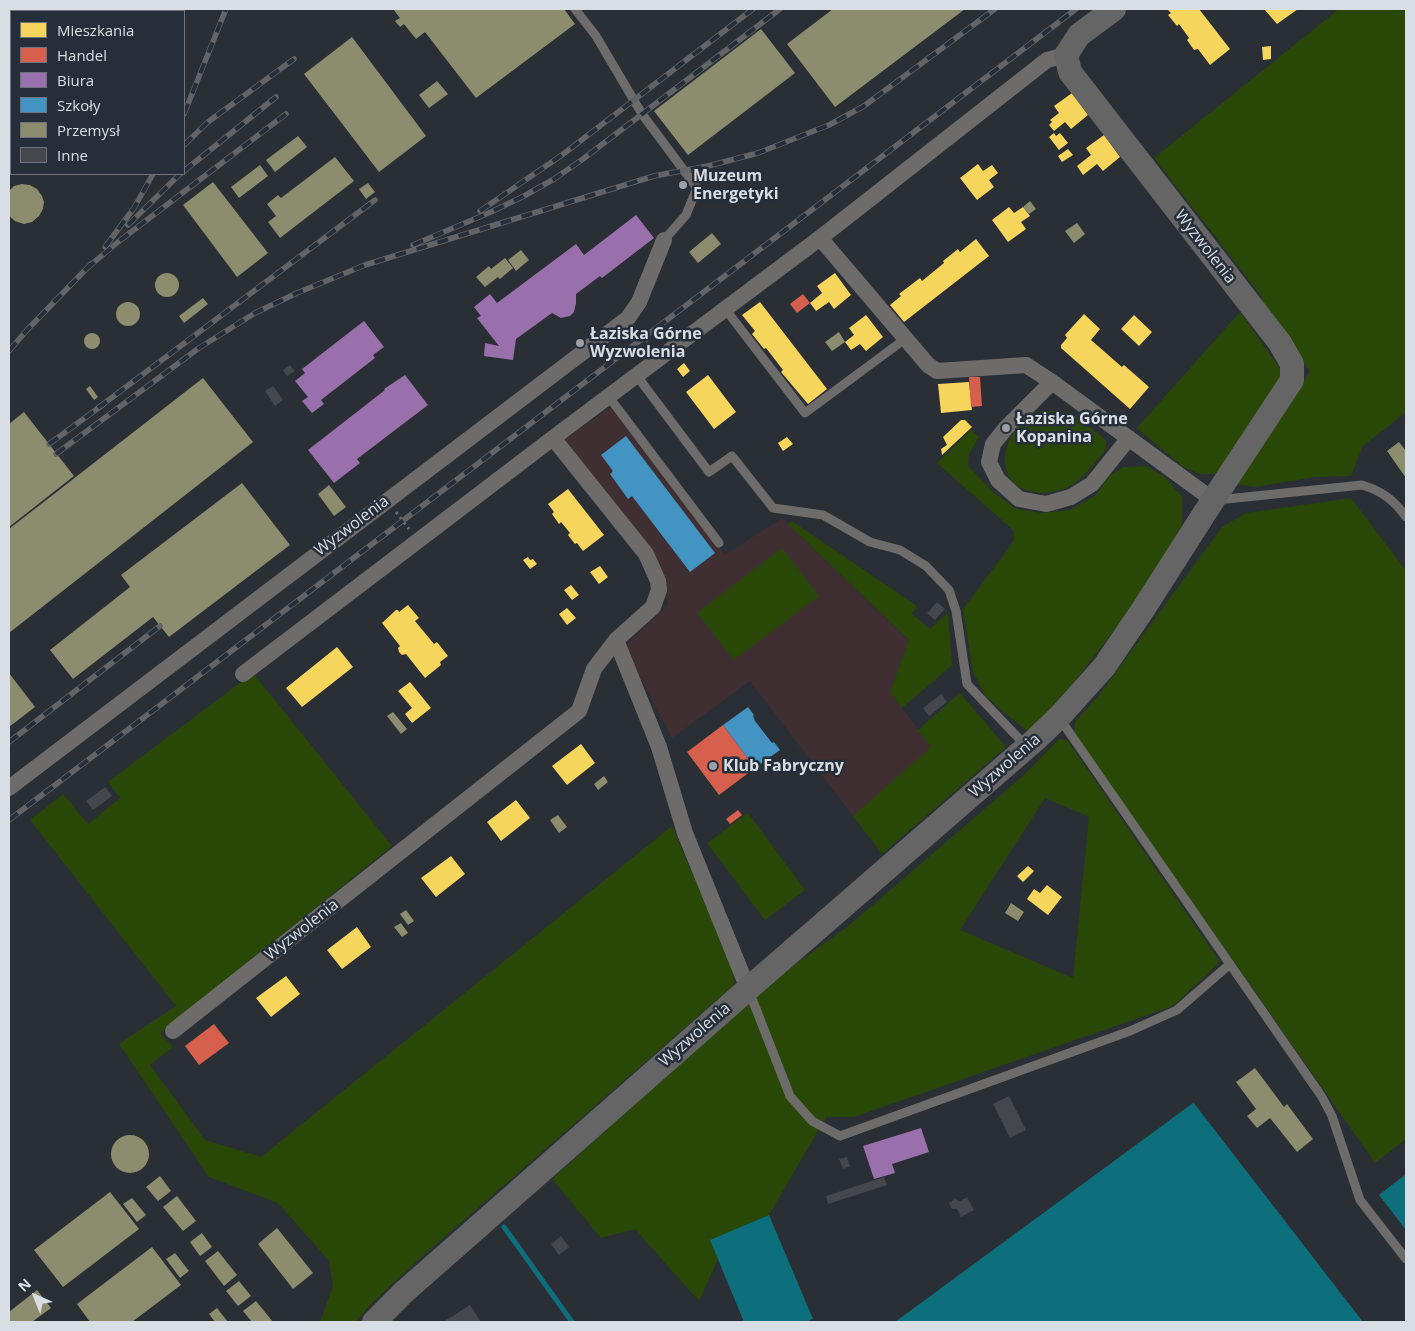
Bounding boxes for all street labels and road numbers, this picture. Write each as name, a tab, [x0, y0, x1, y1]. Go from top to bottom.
street label: Wyzwolenia	[1170, 206, 1240, 288]
street label: Wyzwolenia	[311, 492, 393, 560]
street label: Wyzwolenia	[965, 730, 1045, 802]
street label: Wyzwolenia	[261, 895, 343, 965]
street label: Wyzwolenia	[655, 999, 735, 1071]

